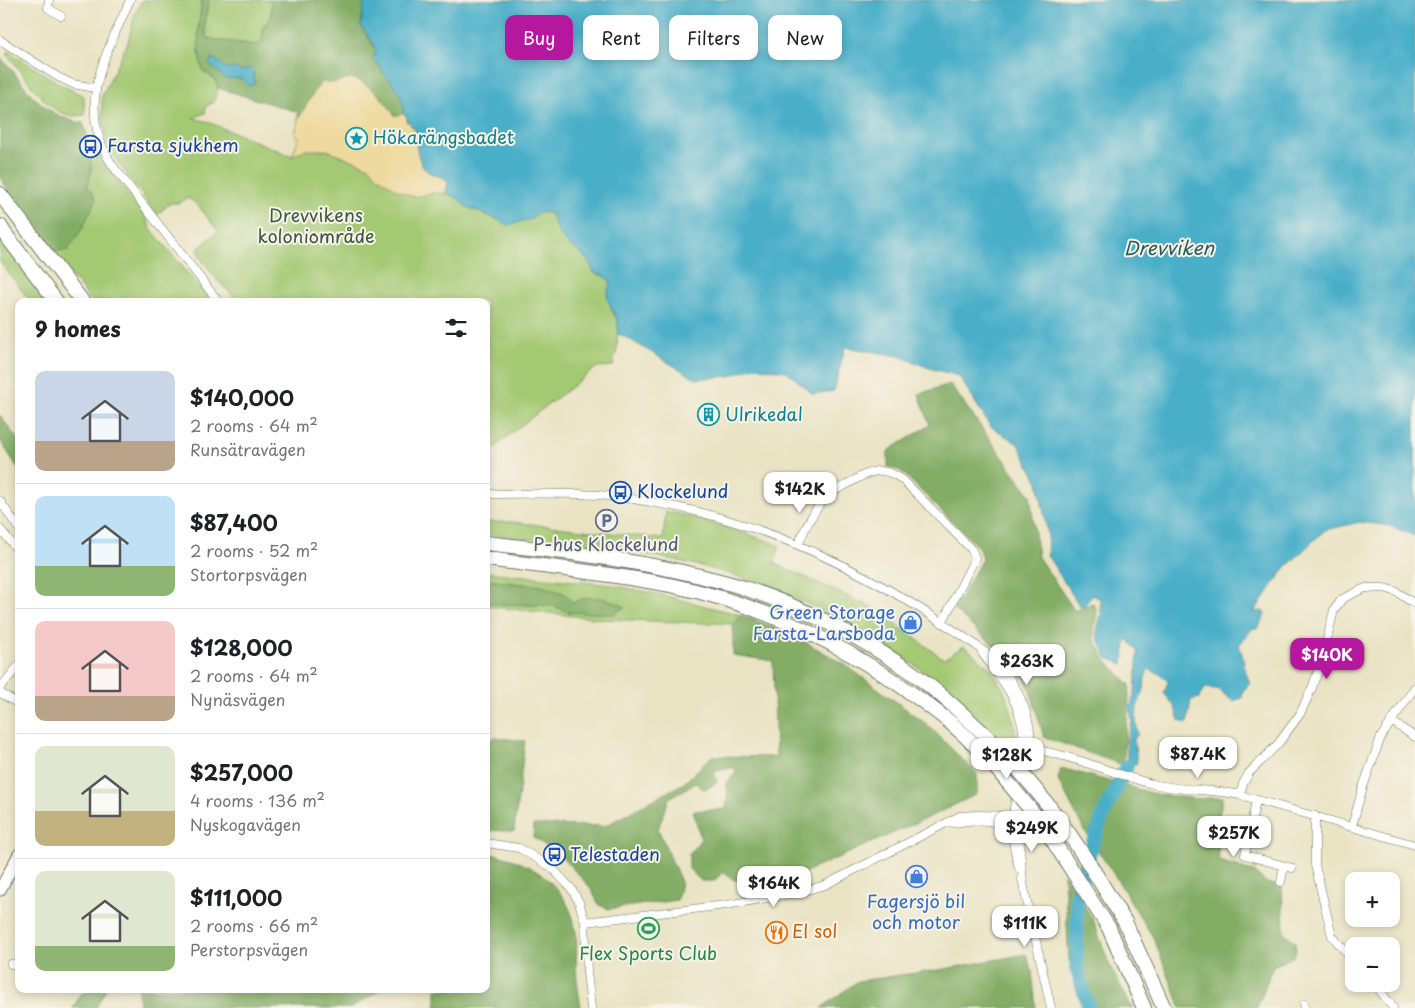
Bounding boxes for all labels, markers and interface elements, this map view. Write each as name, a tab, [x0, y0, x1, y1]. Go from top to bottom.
chip: Buy	[505, 15, 573, 60]
chip: Rent	[583, 15, 659, 60]
chip: Filters	[669, 15, 758, 60]
chip: New	[768, 15, 842, 60]
place label: Hökarängsbadet	[373, 123, 514, 150]
place icon: Hökarängsbadet	[345, 126, 369, 150]
place label: Farsta sjukhem	[107, 131, 239, 158]
bus stop icon: Farsta sjukhem	[79, 134, 103, 158]
park label: Drevvikens koloniområde	[257, 201, 375, 249]
water label: Drevviken	[1124, 233, 1216, 261]
text: 9 homes	[35, 312, 121, 344]
icon: filters	[442, 314, 470, 342]
text: $140,000	[190, 381, 294, 413]
icon: home	[75, 391, 135, 451]
place label: Ulrikedal	[725, 400, 803, 427]
building icon: Ulrikedal	[697, 403, 721, 427]
text: 2 rooms · 64 m²	[190, 413, 318, 437]
text: Runsätravägen	[190, 437, 306, 461]
pin: $142K	[765, 472, 835, 514]
text: $142K	[775, 476, 825, 500]
place label: Klockelund	[637, 477, 728, 504]
bus stop icon: Klockelund	[609, 480, 633, 504]
text: $87,400	[190, 506, 278, 538]
parking icon: P-hus Klockelund	[594, 508, 618, 532]
icon: home	[75, 516, 135, 576]
place label: P-hus Klockelund	[533, 530, 679, 557]
text: 2 rooms · 52 m²	[190, 538, 318, 562]
text: Stortorpsvägen	[190, 562, 307, 586]
place label: Green Storage Farsta-Larsboda	[752, 598, 895, 646]
shop icon: Green Storage Farsta-Larsboda	[899, 611, 923, 635]
text: $128,000	[190, 631, 293, 663]
pin: $140K	[1292, 638, 1362, 680]
icon: home	[75, 641, 135, 701]
text: $140K	[1301, 642, 1353, 666]
pin: $263K	[992, 644, 1062, 686]
text: $263K	[1000, 648, 1054, 672]
text: 2 rooms · 64 m²	[190, 663, 318, 687]
text: Nynäsvägen	[190, 687, 285, 711]
pin: $87.4K	[1157, 736, 1239, 779]
pin: $128K	[972, 738, 1042, 780]
text: $87.4K	[1170, 741, 1226, 765]
text: $128K	[982, 742, 1032, 766]
text: $257,000	[190, 756, 293, 788]
icon: home	[75, 766, 135, 826]
text: 4 rooms · 136 m²	[190, 788, 325, 812]
pin: $249K	[997, 810, 1067, 853]
text: Nyskogavägen	[190, 812, 301, 836]
text: $249K	[1006, 815, 1058, 839]
pin: $257K	[1199, 816, 1269, 858]
text: $257K	[1208, 820, 1260, 844]
place label: Telestaden	[570, 840, 660, 867]
bus stop icon: Telestaden	[542, 843, 566, 867]
shop icon: Fagersjö bil och motor	[904, 865, 928, 889]
pin: $164K	[739, 866, 809, 908]
text: $164K	[748, 870, 800, 894]
map controls	[1345, 872, 1400, 992]
button: +	[1345, 872, 1400, 927]
text: $111,000	[190, 881, 282, 913]
place label: Fagersjö bil och motor	[867, 887, 965, 935]
icon: home	[75, 891, 135, 951]
pin: $111K	[990, 906, 1060, 948]
text: $111K	[1003, 910, 1047, 934]
text: 2 rooms · 66 m²	[190, 913, 318, 937]
sports icon: Flex Sports Club	[636, 917, 660, 941]
place label: El sol	[792, 917, 837, 944]
restaurant icon: El sol	[764, 920, 788, 944]
text: Perstorpsvägen	[190, 937, 308, 961]
button: −	[1345, 937, 1400, 992]
place label: Flex Sports Club	[579, 939, 717, 966]

